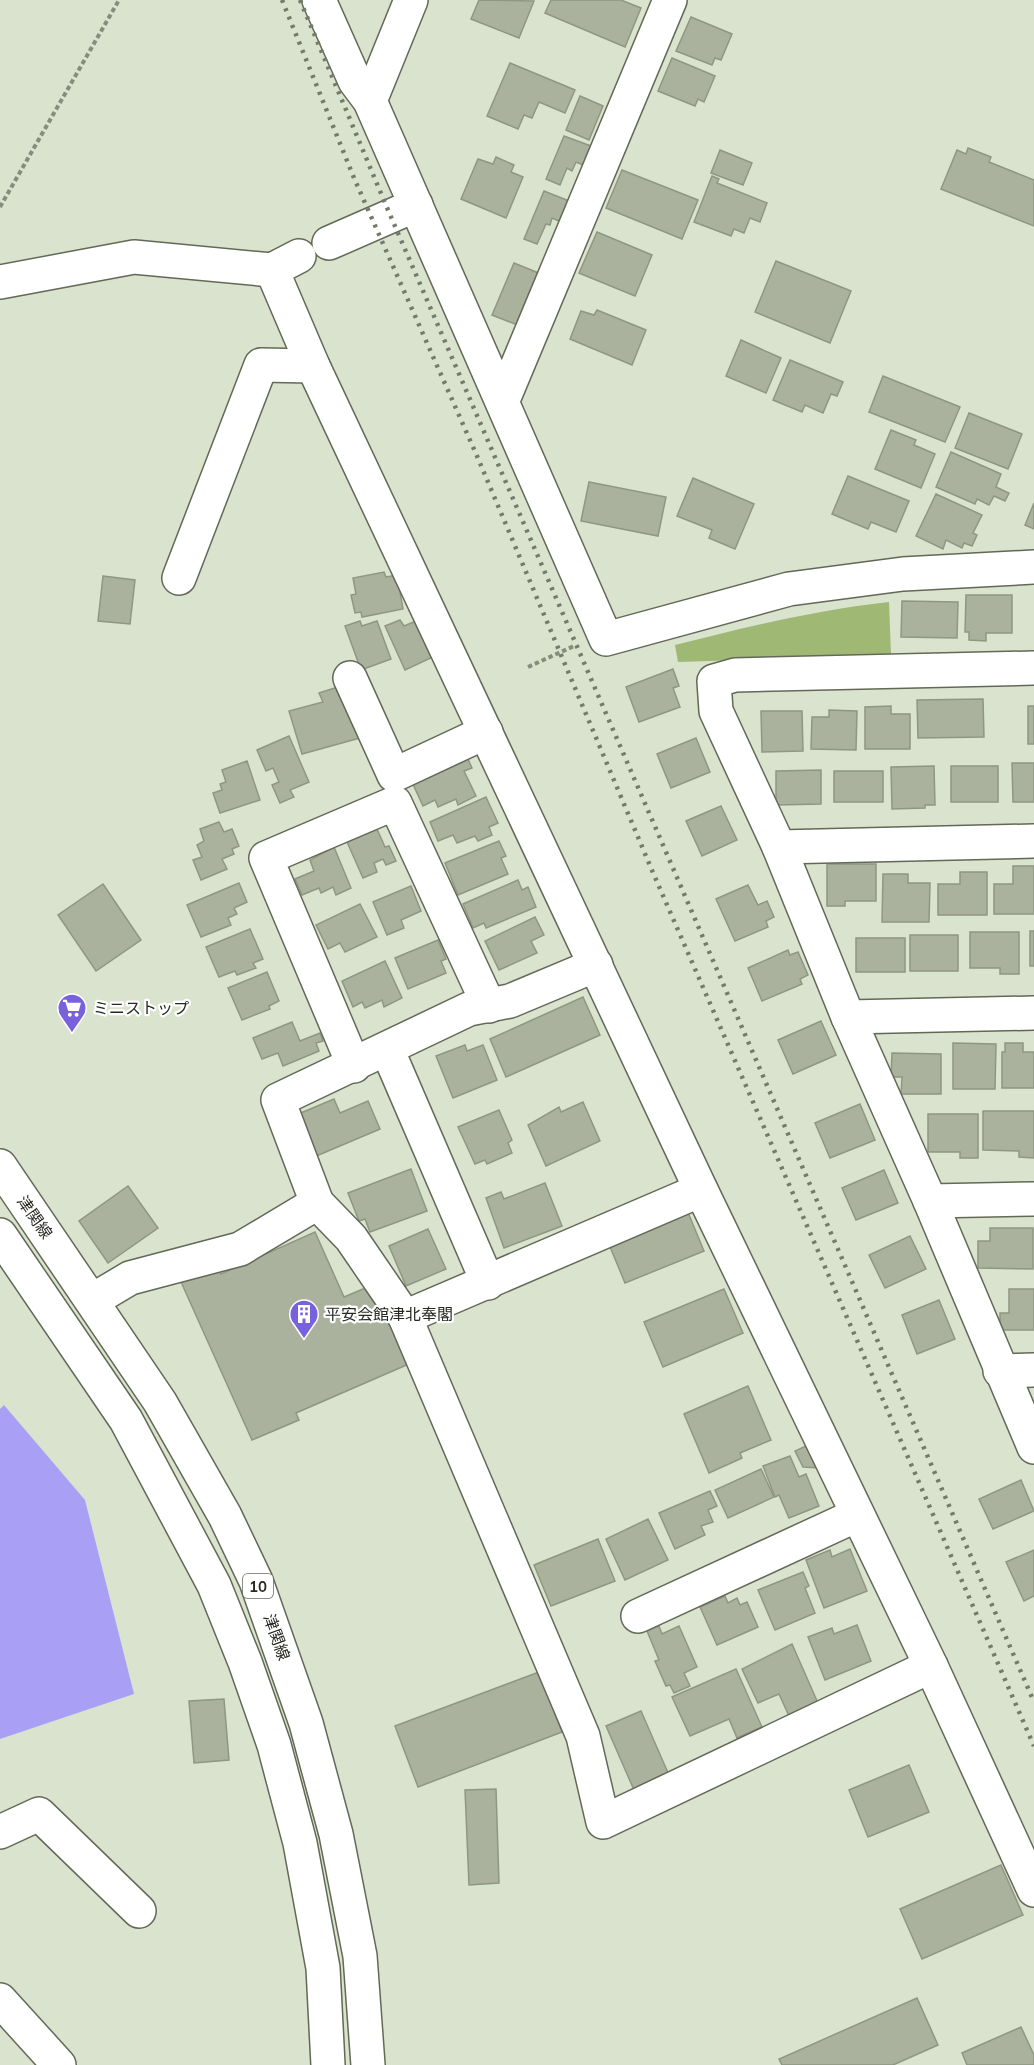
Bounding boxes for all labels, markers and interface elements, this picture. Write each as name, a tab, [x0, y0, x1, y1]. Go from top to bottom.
supermarket icon: ミニストップ	[56, 992, 88, 1034]
place label: ミニストップ	[93, 998, 189, 1018]
street label: 津関線	[13, 1192, 57, 1242]
building icon: 平安会館津北奉閣	[288, 1298, 320, 1340]
place label: 平安会館津北奉閣	[325, 1304, 453, 1324]
road number: 10	[243, 1574, 273, 1598]
street label: 津関線	[259, 1611, 295, 1663]

